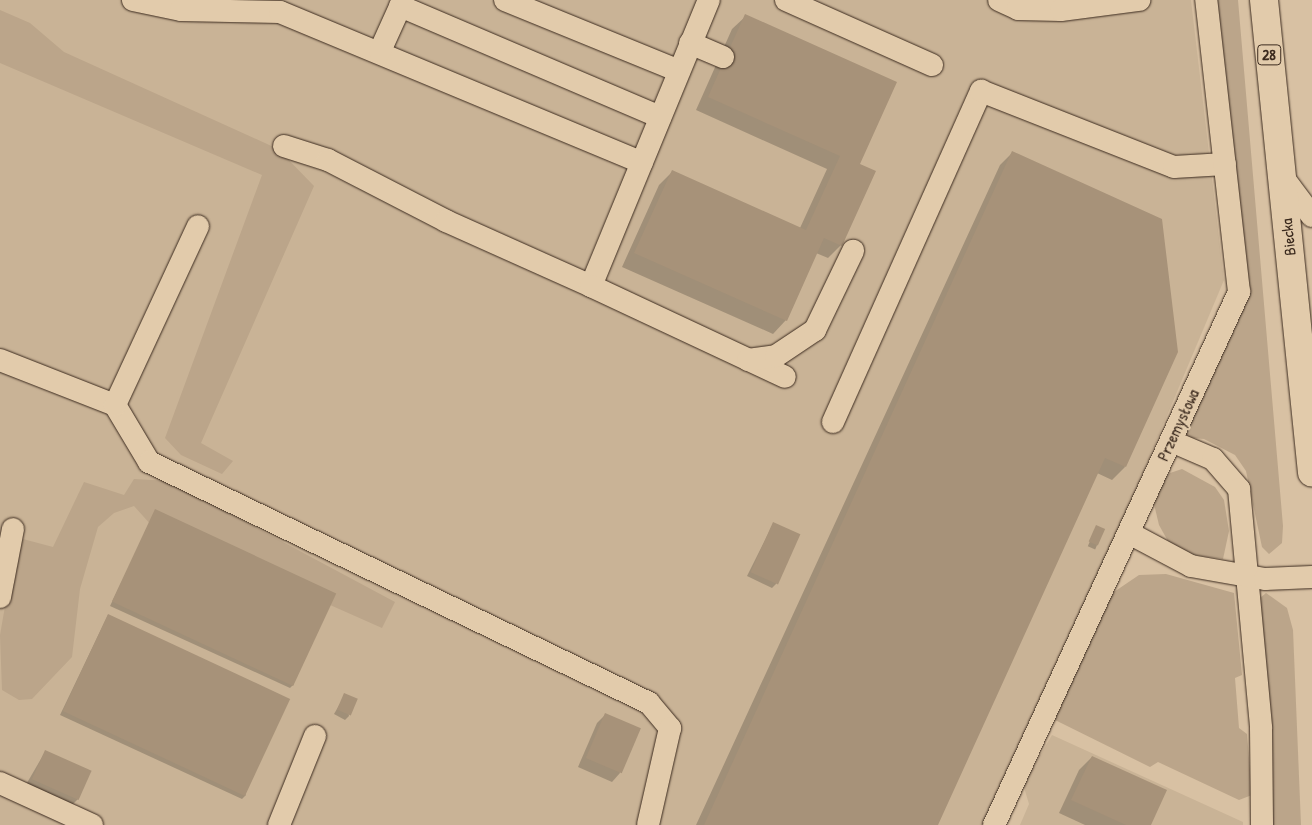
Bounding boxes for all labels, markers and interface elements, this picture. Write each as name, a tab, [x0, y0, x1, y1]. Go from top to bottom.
road number: 28	[1256, 42, 1282, 68]
street label: Biecka	[1277, 218, 1299, 256]
street label: Przemysłowa	[1153, 386, 1203, 464]

